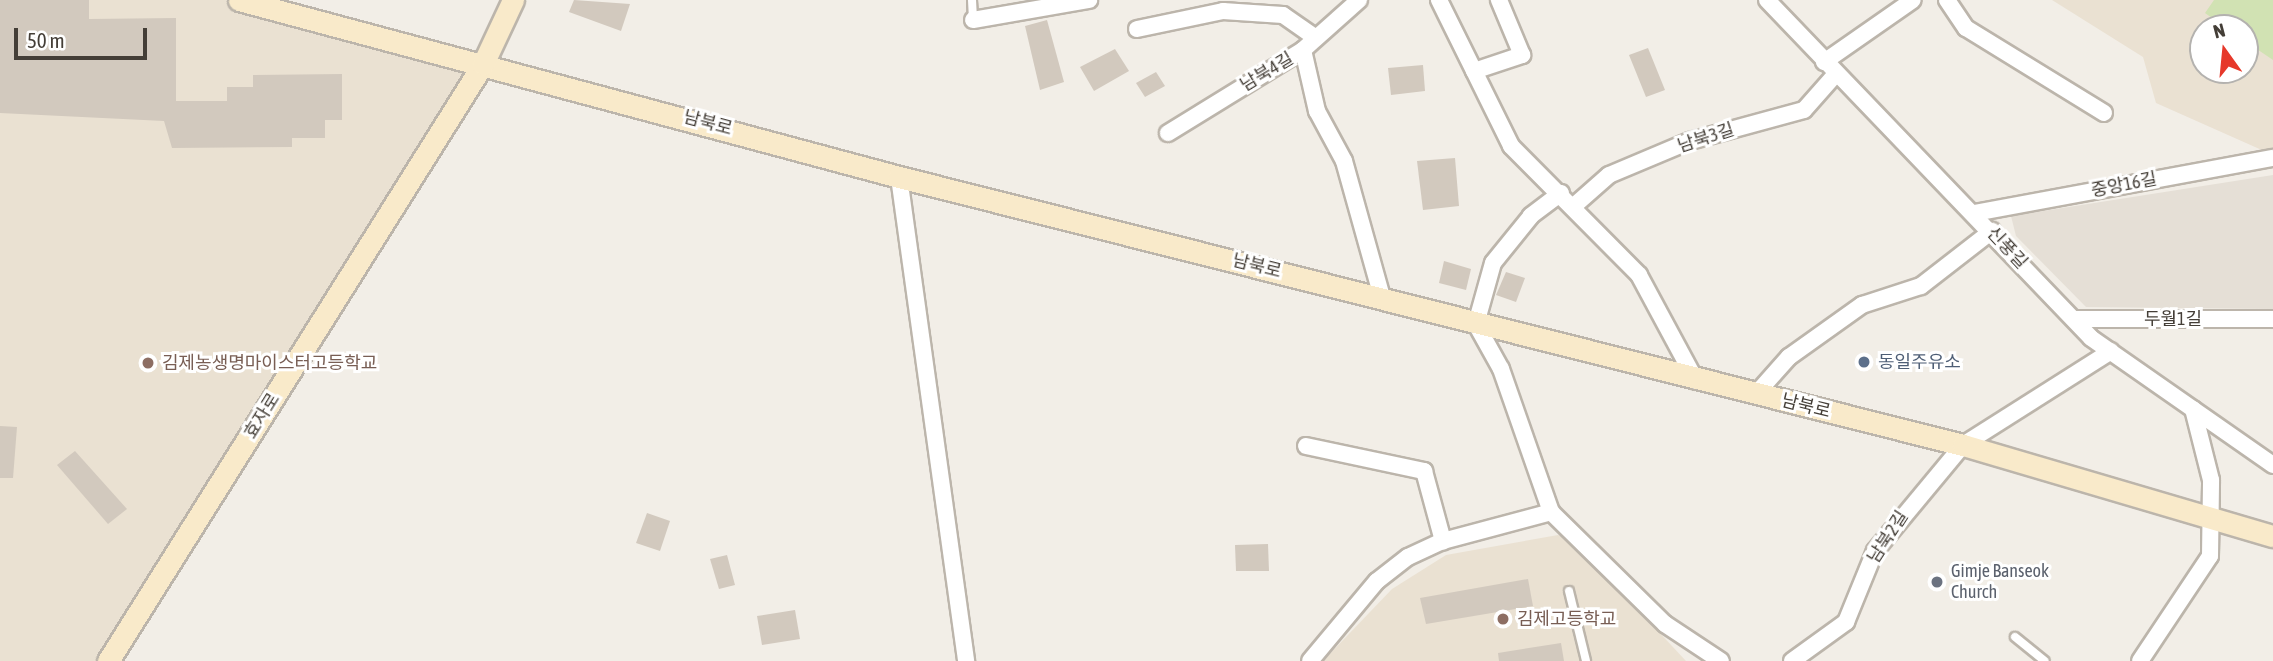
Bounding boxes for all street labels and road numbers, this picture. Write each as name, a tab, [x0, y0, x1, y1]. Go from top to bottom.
street label: 남북4길	[1237, 48, 1297, 96]
street label: 남북로	[681, 106, 735, 140]
street label: 남북3길	[1675, 119, 1737, 157]
street label: 중앙16길	[2089, 168, 2159, 202]
street label: 신풍길	[1982, 222, 2032, 274]
street label: 남북로	[1230, 250, 1284, 282]
street label: 두월1길	[2144, 308, 2202, 330]
street label: 효자로	[240, 389, 284, 443]
street label: 남북로	[1779, 390, 1833, 422]
street label: 남북2길	[1863, 507, 1913, 567]

